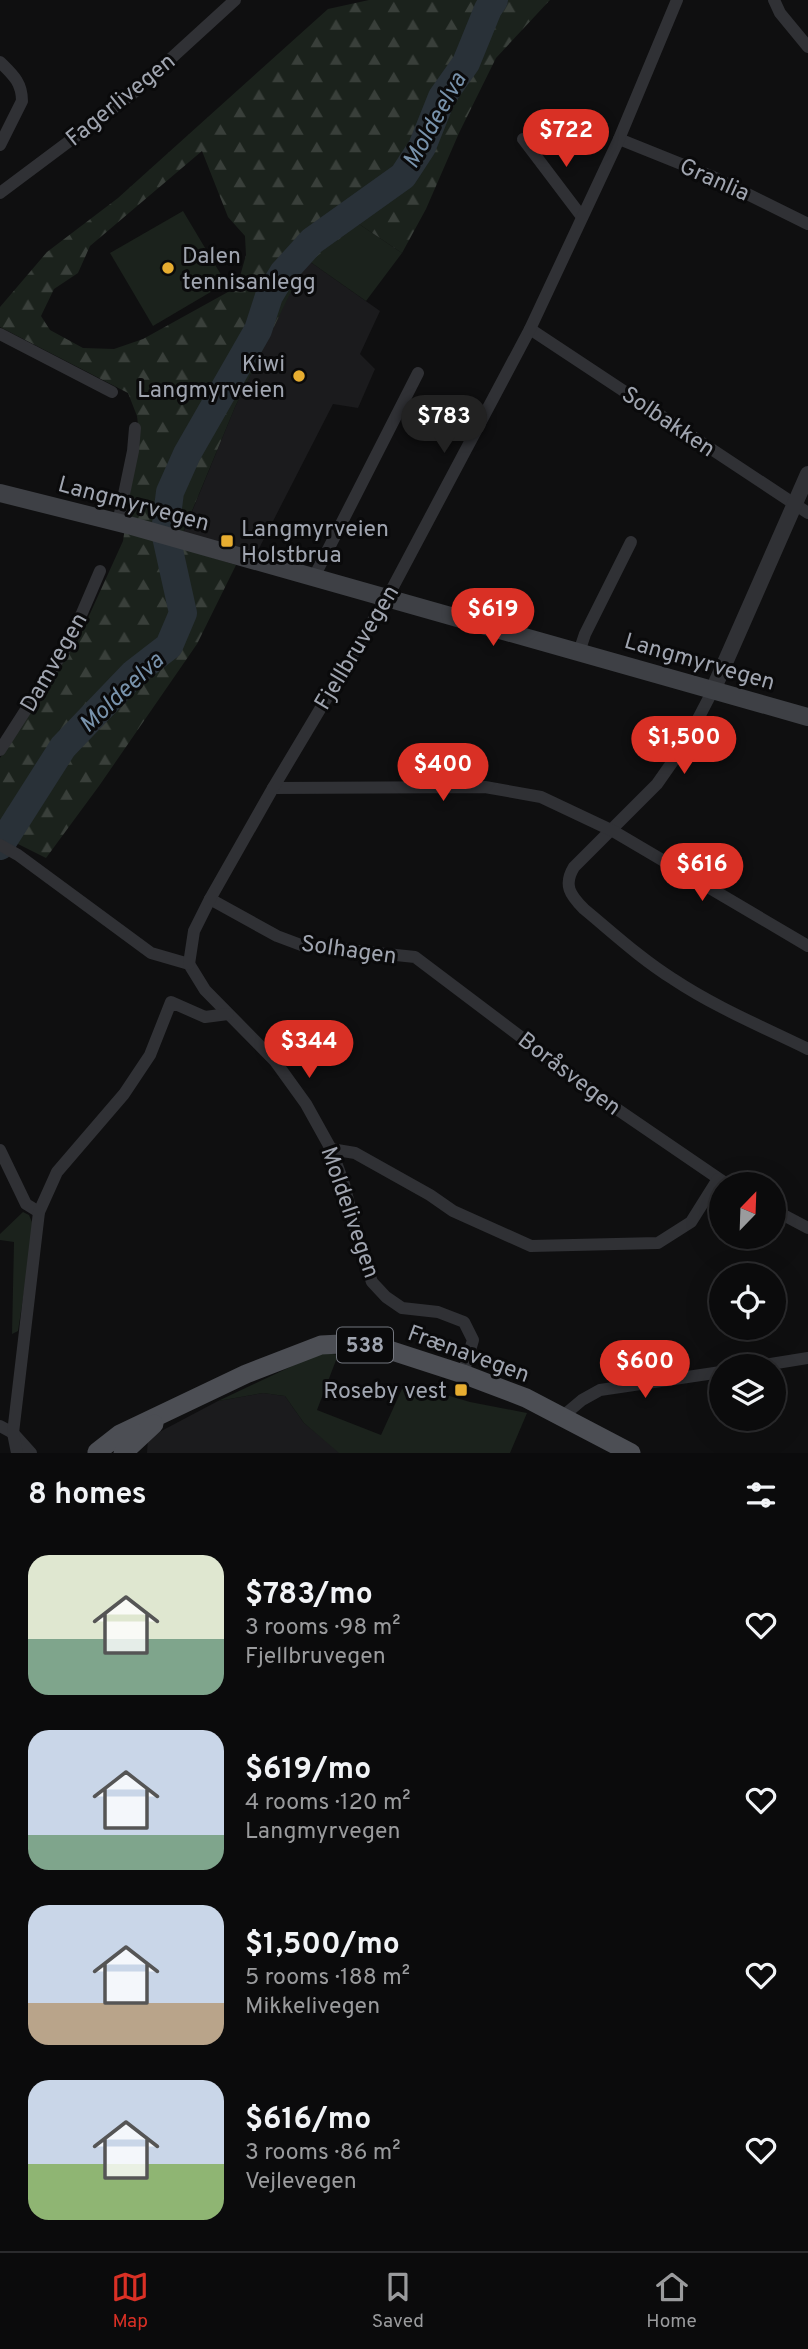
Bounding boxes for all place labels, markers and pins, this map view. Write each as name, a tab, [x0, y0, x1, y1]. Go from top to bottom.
pin: $722	[525, 110, 607, 169]
place label: Dalen tennisanlegg	[182, 243, 316, 298]
marker: Dalen tennisanlegg	[160, 260, 176, 276]
place label: Kiwi Langmyrveien	[137, 351, 285, 406]
marker: Kiwi Langmyrveien	[291, 368, 307, 384]
pin: $783	[403, 396, 485, 455]
place label: Langmyrveien Holstbrua	[241, 516, 389, 571]
marker: Langmyrveien Holstbrua	[219, 533, 235, 549]
pin: $619	[452, 588, 534, 648]
pin: $1,500	[627, 716, 741, 776]
pin: $400	[402, 744, 484, 803]
pin: $616	[661, 844, 743, 903]
pin: $344	[268, 1020, 350, 1080]
pin: $600	[604, 1340, 686, 1400]
place label: Roseby vest	[323, 1378, 447, 1407]
marker: Roseby vest	[453, 1382, 469, 1398]

